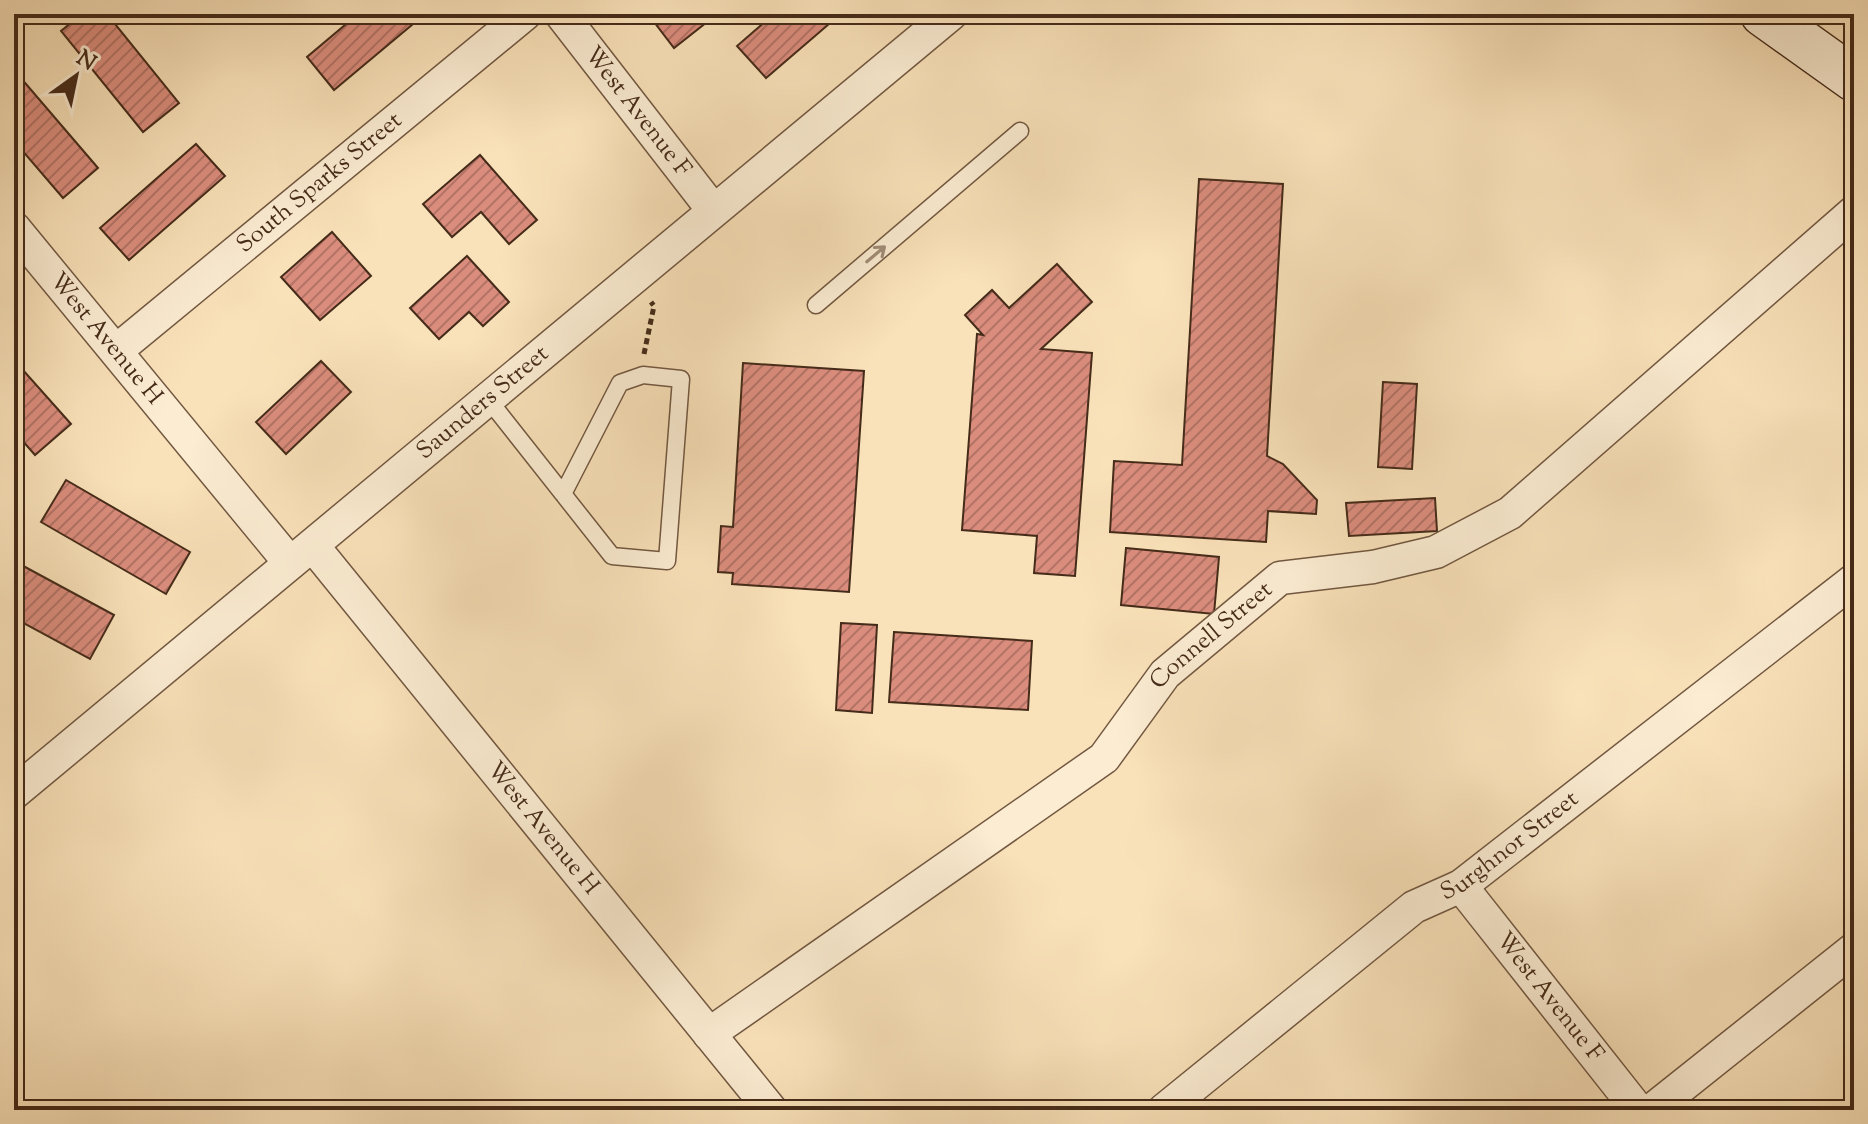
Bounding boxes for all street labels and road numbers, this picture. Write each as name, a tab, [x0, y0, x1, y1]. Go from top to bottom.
street label: West Avenue F	[575, 40, 699, 184]
street label: South Sparks Street	[230, 105, 410, 262]
street label: West Avenue H	[41, 266, 170, 413]
street label: Saunders Street	[410, 338, 557, 468]
street label: Connell Street	[1142, 574, 1280, 697]
street label: West Avenue H	[478, 755, 607, 902]
street label: Surghnor Street	[1435, 783, 1586, 910]
street label: West Avenue F	[1487, 925, 1611, 1070]

